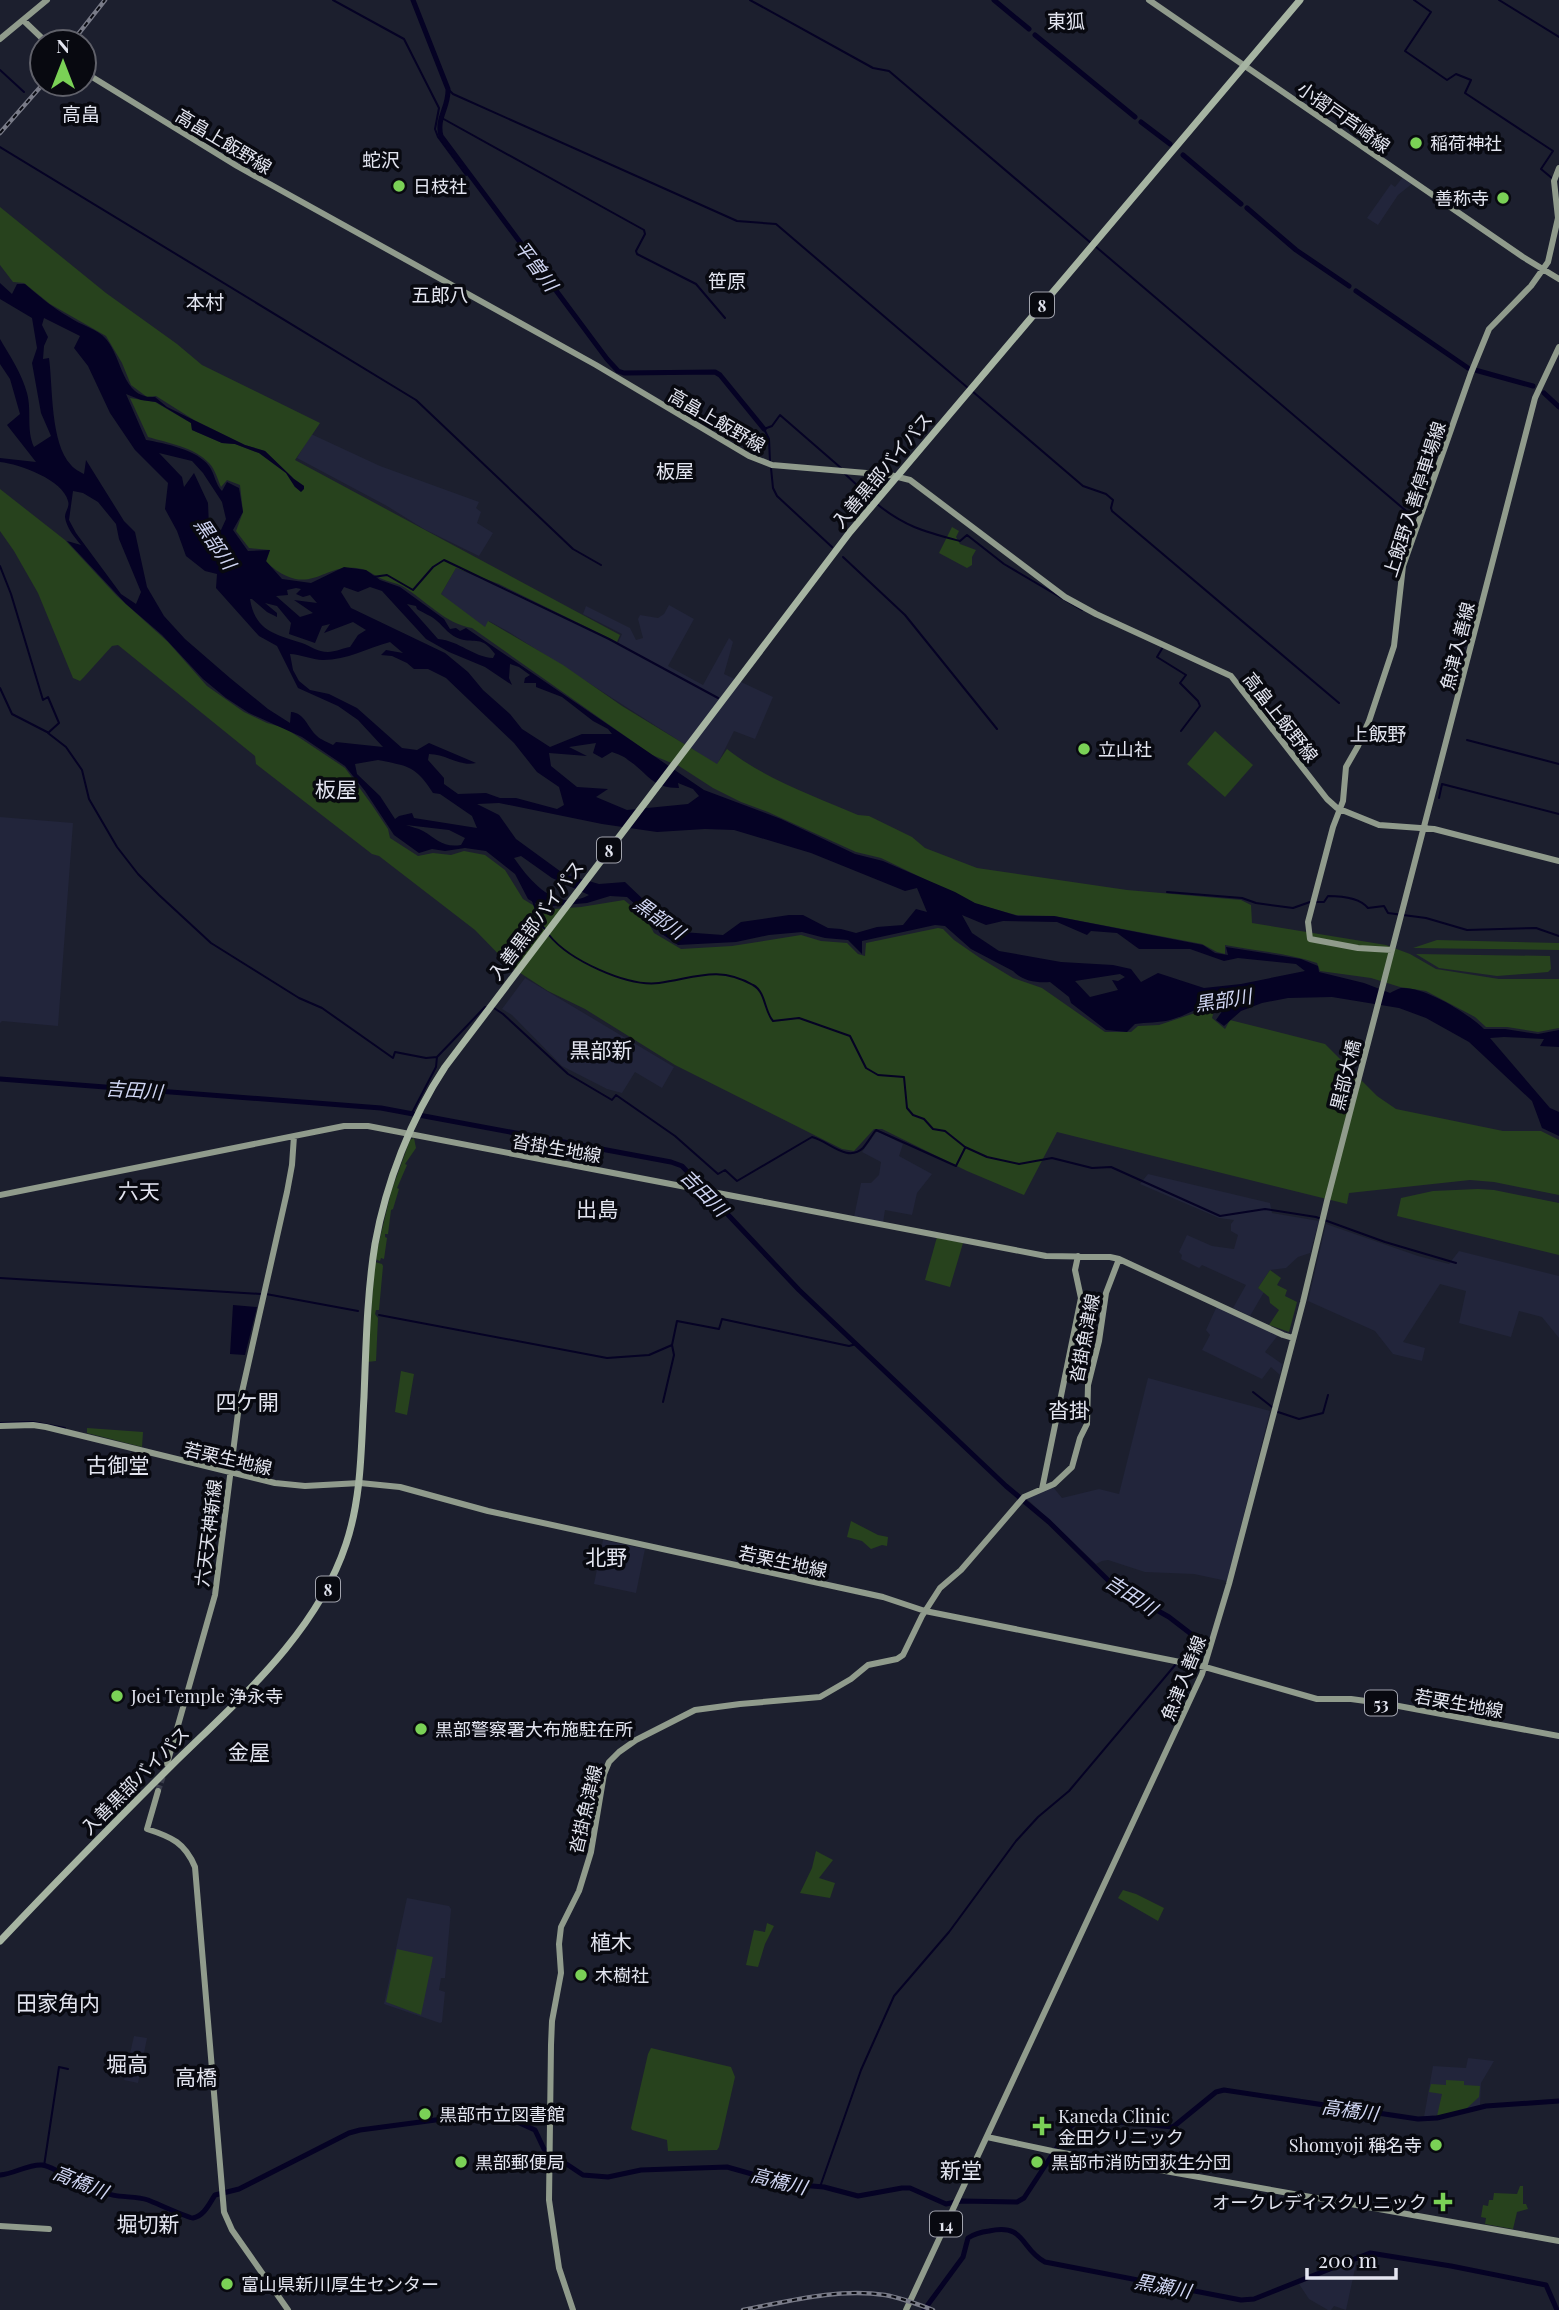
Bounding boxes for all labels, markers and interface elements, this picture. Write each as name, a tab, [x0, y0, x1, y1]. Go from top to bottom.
district label: 東狐	[1047, 7, 1085, 33]
north arrow	[28, 28, 98, 98]
text: N	[56, 32, 70, 58]
street label: 小摺戸芦崎線	[1293, 76, 1395, 158]
district label: 高畠	[62, 100, 100, 126]
street label: 高畠上飯野線	[172, 103, 276, 179]
place label: 稲荷神社	[1430, 131, 1502, 155]
marker: 稲荷神社	[1408, 135, 1424, 151]
district label: 蛇沢	[362, 146, 400, 172]
place label: 日枝社	[413, 174, 467, 198]
marker: 日枝社	[391, 178, 407, 194]
place label: 善称寺	[1435, 186, 1489, 210]
marker: 善称寺	[1495, 190, 1511, 206]
water label: 平曽川	[509, 234, 566, 297]
district label: 笹原	[708, 267, 746, 293]
district label: 五郎八	[411, 281, 469, 307]
district label: 本村	[186, 288, 224, 314]
road number: 8	[1030, 292, 1054, 318]
street label: 高畠上飯野線	[664, 383, 770, 457]
street label: 入善黒部バイパス	[827, 407, 937, 533]
street label: 上飯野入善停車場線	[1378, 418, 1450, 580]
district label: 板屋	[656, 457, 694, 483]
water label: 黒部川	[189, 512, 244, 576]
street label: 魚津入善線	[1434, 599, 1480, 693]
street label: 高畠上飯野線	[1238, 667, 1324, 767]
district label: 上飯野	[1349, 720, 1407, 746]
place label: 立山社	[1098, 737, 1152, 761]
marker: 立山社	[1076, 741, 1092, 757]
district label: 板屋	[315, 774, 357, 802]
road number: 8	[597, 838, 621, 862]
street label: 入善黒部バイパス	[483, 855, 589, 985]
water label: 黒部川	[629, 890, 692, 945]
water label: 黒部川	[1193, 981, 1255, 1016]
district label: 黒部新	[570, 1035, 633, 1063]
street label: 黒部大橋	[1325, 1037, 1365, 1113]
water label: 吉田川	[105, 1074, 165, 1104]
street label: 沓掛生地線	[511, 1128, 603, 1168]
water label: 吉田川	[676, 1163, 736, 1223]
district label: 六天	[118, 1176, 160, 1204]
district label: 出島	[576, 1194, 618, 1222]
street label: 沓掛魚津線	[1064, 1292, 1104, 1384]
district label: 四ケ開	[216, 1387, 279, 1415]
district label: 沓掛	[1048, 1395, 1090, 1423]
street label: 若栗生地線	[181, 1436, 275, 1480]
district label: 古御堂	[87, 1450, 150, 1478]
street label: 六天天神新線	[190, 1478, 226, 1588]
street label: 若栗生地線	[736, 1540, 830, 1582]
district label: 北野	[585, 1542, 627, 1570]
water label: 吉田川	[1101, 1568, 1165, 1622]
road number: 8	[316, 1576, 340, 1602]
street label: 魚津入善線	[1155, 1632, 1211, 1724]
street label: 若栗生地線	[1413, 1683, 1505, 1723]
place label: Joei Temple 浄永寺	[130, 1684, 283, 1708]
marker: Joei Temple 浄永寺	[109, 1688, 125, 1704]
road number: 53	[1365, 1690, 1397, 1716]
place label: 黒部警察署大布施駐在所	[435, 1717, 633, 1741]
street label: 入善黒部バイパス	[76, 1721, 194, 1839]
marker: 黒部警察署大布施駐在所	[413, 1721, 429, 1737]
district label: 金屋	[228, 1737, 270, 1765]
street label: 沓掛魚津線	[563, 1762, 607, 1856]
district label: 植木	[590, 1927, 632, 1955]
place label: 木樹社	[595, 1963, 649, 1987]
marker: 木樹社	[573, 1967, 589, 1983]
district label: 田家角内	[16, 1988, 100, 2016]
district label: 堀高	[106, 2049, 148, 2077]
district label: 高橋	[175, 2062, 217, 2090]
water label: 高橋川	[1320, 2092, 1382, 2126]
place label: 黒部市立図書館	[439, 2102, 565, 2126]
place label: Kaneda Clinic 金田クリニック	[1058, 2104, 1184, 2149]
marker: 黒部市立図書館	[417, 2106, 433, 2122]
marker: Kaneda Clinic 金田クリニック	[1032, 2116, 1052, 2136]
place label: Shomyoji 稱名寺	[1289, 2133, 1422, 2157]
marker: Shomyoji 稱名寺	[1428, 2137, 1444, 2153]
place label: 黒部郵便局	[475, 2150, 565, 2174]
place label: 黒部市消防団荻生分団	[1051, 2150, 1231, 2174]
marker: 黒部郵便局	[453, 2154, 469, 2170]
marker: 黒部市消防団荻生分団	[1029, 2154, 1045, 2170]
district label: 新堂	[940, 2155, 982, 2183]
water label: 高橋川	[50, 2158, 114, 2204]
water label: 高橋川	[748, 2160, 812, 2200]
place label: オークレディスクリニック	[1212, 2190, 1427, 2214]
marker: オークレディスクリニック	[1433, 2192, 1453, 2212]
district label: 堀切新	[117, 2209, 180, 2237]
road number: 14	[930, 2212, 962, 2236]
scale bar	[1307, 2236, 1396, 2280]
text: 200 m	[1318, 2245, 1377, 2273]
water label: 黒瀬川	[1133, 2267, 1195, 2304]
place label: 富山県新川厚生センター	[241, 2272, 439, 2296]
marker: 富山県新川厚生センター	[219, 2276, 235, 2292]

